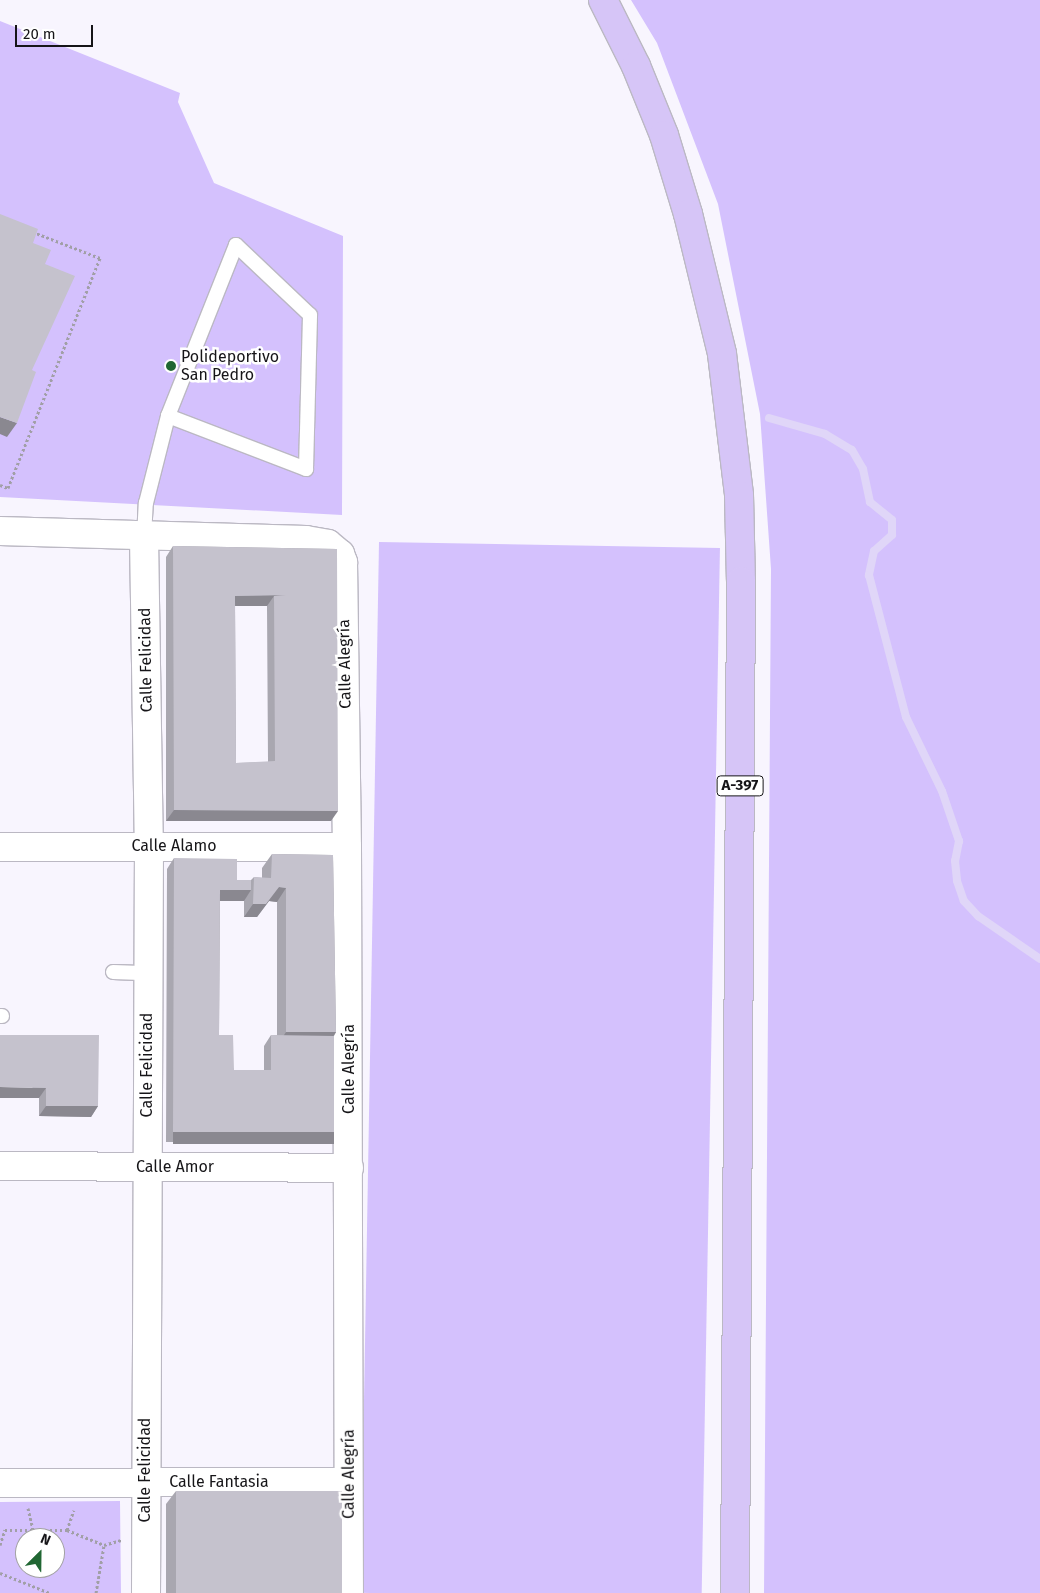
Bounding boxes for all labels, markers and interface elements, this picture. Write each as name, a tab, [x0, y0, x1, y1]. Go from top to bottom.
scale bar	[18, 15, 95, 47]
text: 20 m	[23, 25, 56, 43]
place label: Polideportivo San Pedro	[181, 347, 279, 385]
marker: Polideportivo San Pedro	[165, 360, 177, 372]
street label: Calle Felicidad	[135, 607, 157, 713]
street label: Calle Alegría	[335, 619, 355, 709]
road number: A-397	[716, 774, 764, 798]
street label: Calle Alamo	[131, 836, 217, 856]
street label: Calle Felicidad	[137, 1013, 157, 1117]
street label: Calle Alegría	[339, 1024, 359, 1114]
street label: Calle Amor	[136, 1157, 214, 1177]
street label: Calle Felicidad	[135, 1418, 155, 1522]
street label: Calle Alegría	[339, 1429, 359, 1519]
street label: Calle Fantasia	[169, 1472, 269, 1492]
north arrow	[15, 1528, 65, 1578]
text: N	[38, 1530, 53, 1549]

